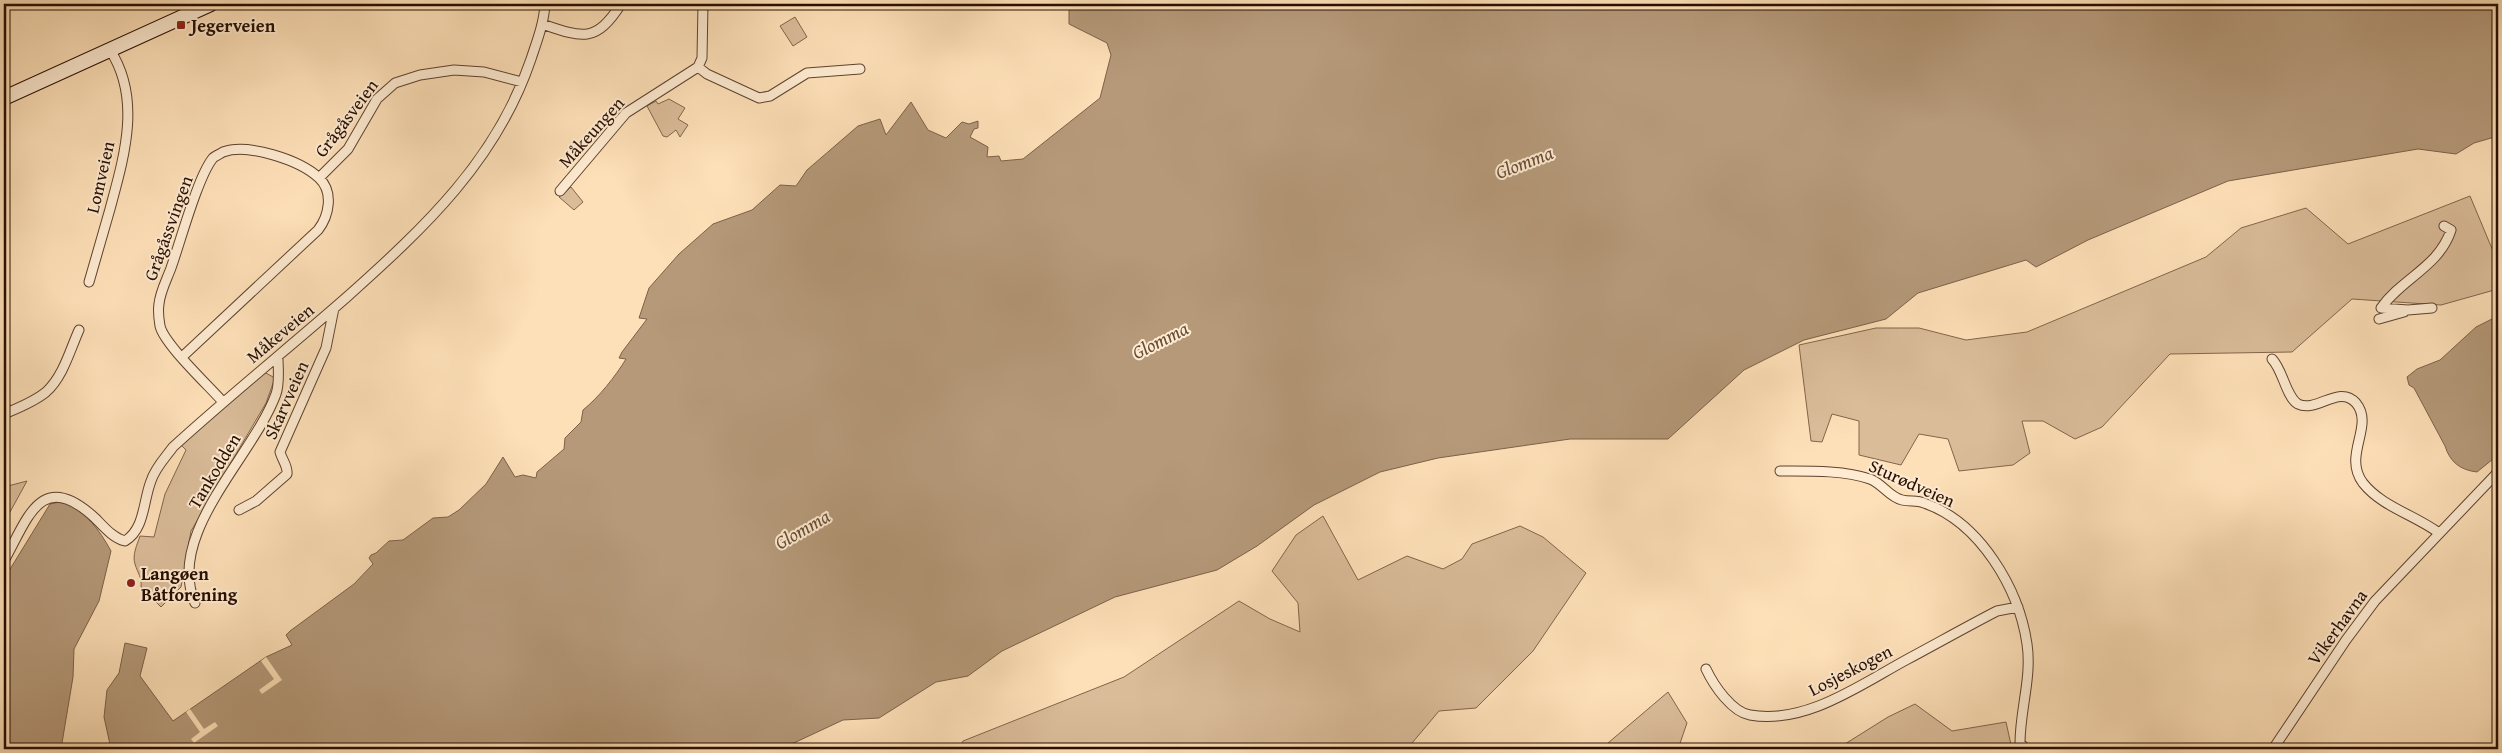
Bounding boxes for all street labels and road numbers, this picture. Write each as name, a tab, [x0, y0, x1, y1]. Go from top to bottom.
street label: Grågåsveien	[308, 73, 384, 163]
street label: Måkeungen	[552, 90, 630, 174]
street label: Lomveien	[79, 138, 121, 216]
street label: Grågåssvingen	[137, 172, 199, 284]
street label: Måkeveien	[240, 297, 320, 369]
street label: Skarvveien	[257, 356, 315, 444]
street label: Tankodden	[181, 428, 247, 514]
street label: Sturødveien	[1865, 452, 1959, 514]
street label: Vikerhavna	[2300, 583, 2374, 670]
street label: Losjeskogen	[1803, 637, 1897, 703]

